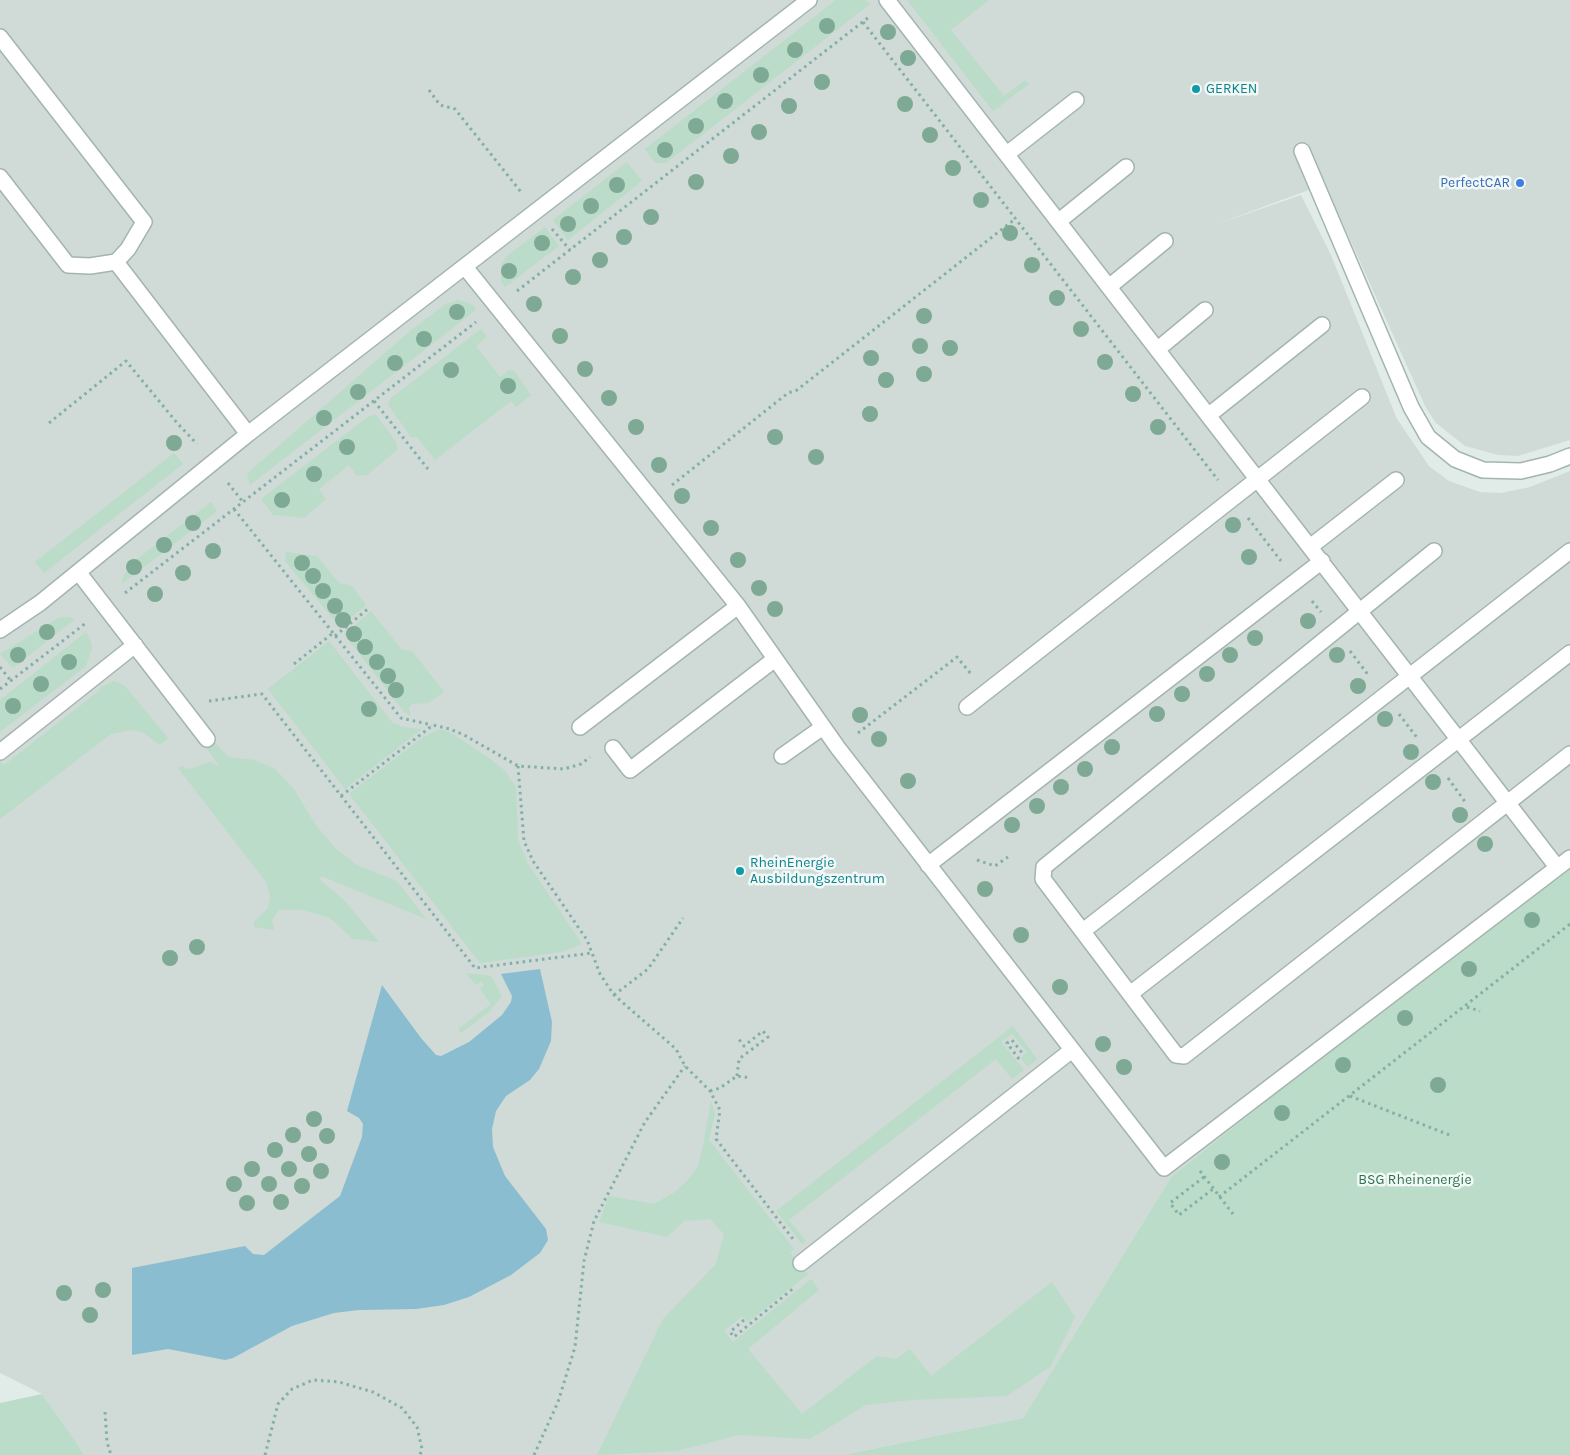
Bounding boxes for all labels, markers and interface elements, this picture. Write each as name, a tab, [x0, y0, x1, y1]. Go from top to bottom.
place label: GERKEN	[1206, 81, 1257, 97]
marker: GERKEN	[1190, 83, 1202, 95]
place label: PerfectCAR	[1440, 175, 1510, 191]
marker: PerfectCAR	[1514, 177, 1526, 189]
place label: RheinEnergie Ausbildungszentrum	[750, 855, 885, 888]
marker: RheinEnergie Ausbildungszentrum	[734, 865, 746, 877]
park label: BSG Rheinenergie	[1358, 1172, 1472, 1188]

